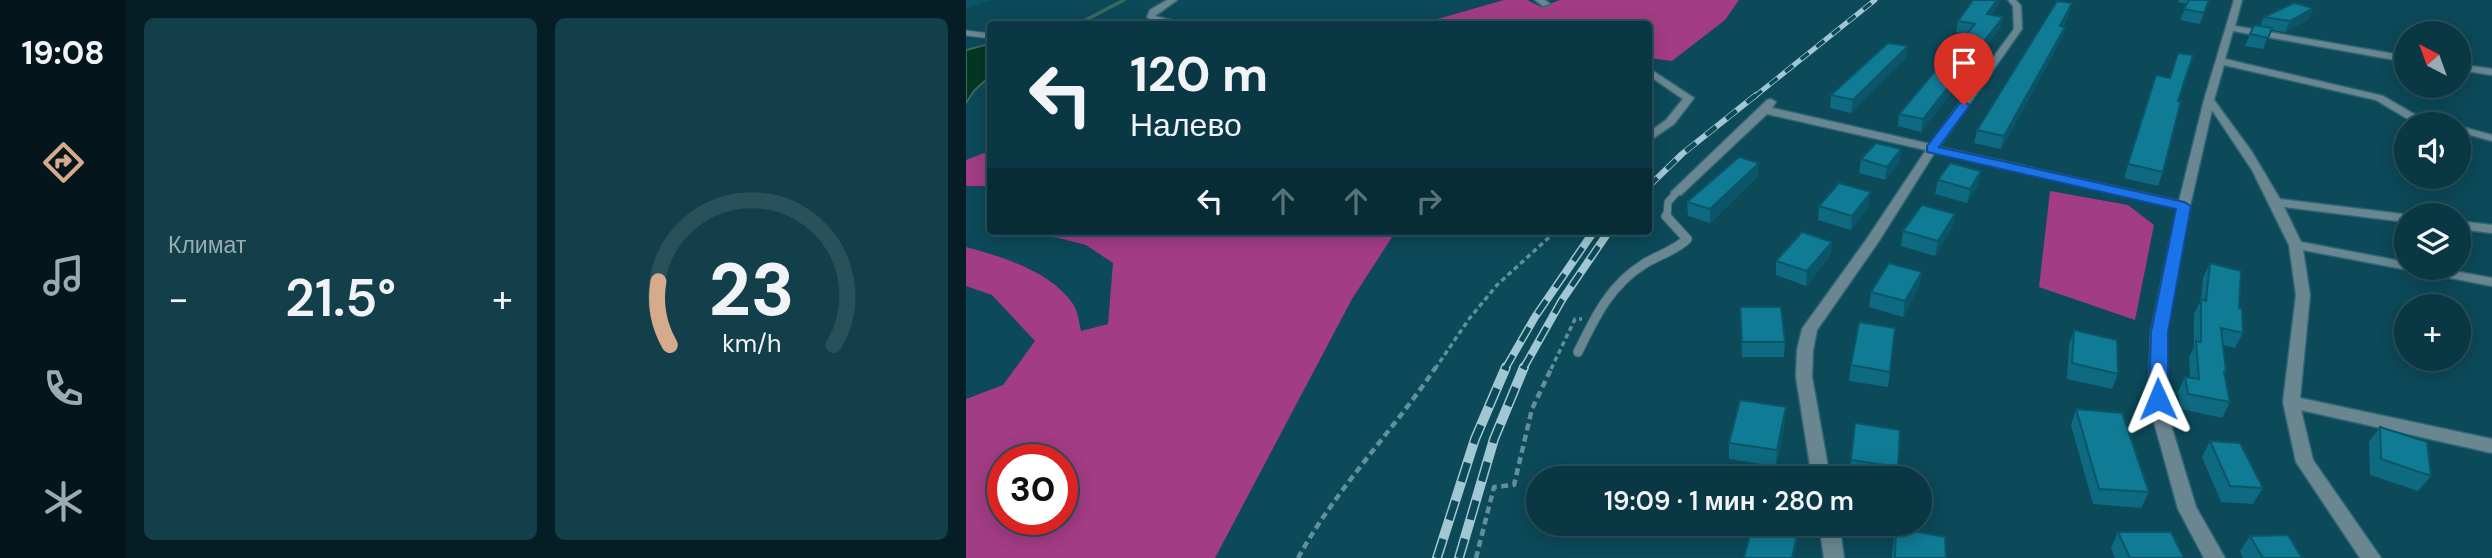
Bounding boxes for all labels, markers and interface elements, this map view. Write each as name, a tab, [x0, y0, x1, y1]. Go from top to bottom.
north arrow	[2394, 21, 2471, 98]
map controls	[2394, 21, 2471, 371]
text: 19:08	[22, 32, 104, 74]
pin	[1934, 33, 1994, 105]
text: 120 m	[1130, 42, 1268, 106]
icon: arrive	[1945, 44, 1983, 82]
icon: left	[1015, 49, 1106, 140]
text: Налево	[1130, 104, 1242, 146]
button: sound	[2394, 112, 2471, 189]
icon: directions	[39, 138, 88, 187]
icon: left	[1191, 182, 1229, 220]
icon: ahead	[1264, 182, 1302, 220]
icon: ahead	[1337, 182, 1375, 220]
icon: right	[1410, 182, 1448, 220]
button: layers	[2394, 203, 2471, 280]
text: Климат	[168, 230, 246, 260]
text: 23	[709, 243, 794, 338]
icon: music	[39, 251, 88, 300]
text: 21.5°	[285, 264, 396, 332]
text: −	[168, 274, 189, 324]
text: +	[492, 274, 513, 324]
button: +	[2394, 294, 2471, 371]
text: km/h	[722, 327, 781, 360]
position arrow	[2121, 362, 2195, 436]
icon: phone	[39, 364, 88, 413]
speed limit sign: 30	[987, 444, 1078, 535]
icon: climate	[39, 477, 88, 526]
text: 19:09 · 1 мин · 280 m	[1604, 484, 1854, 518]

